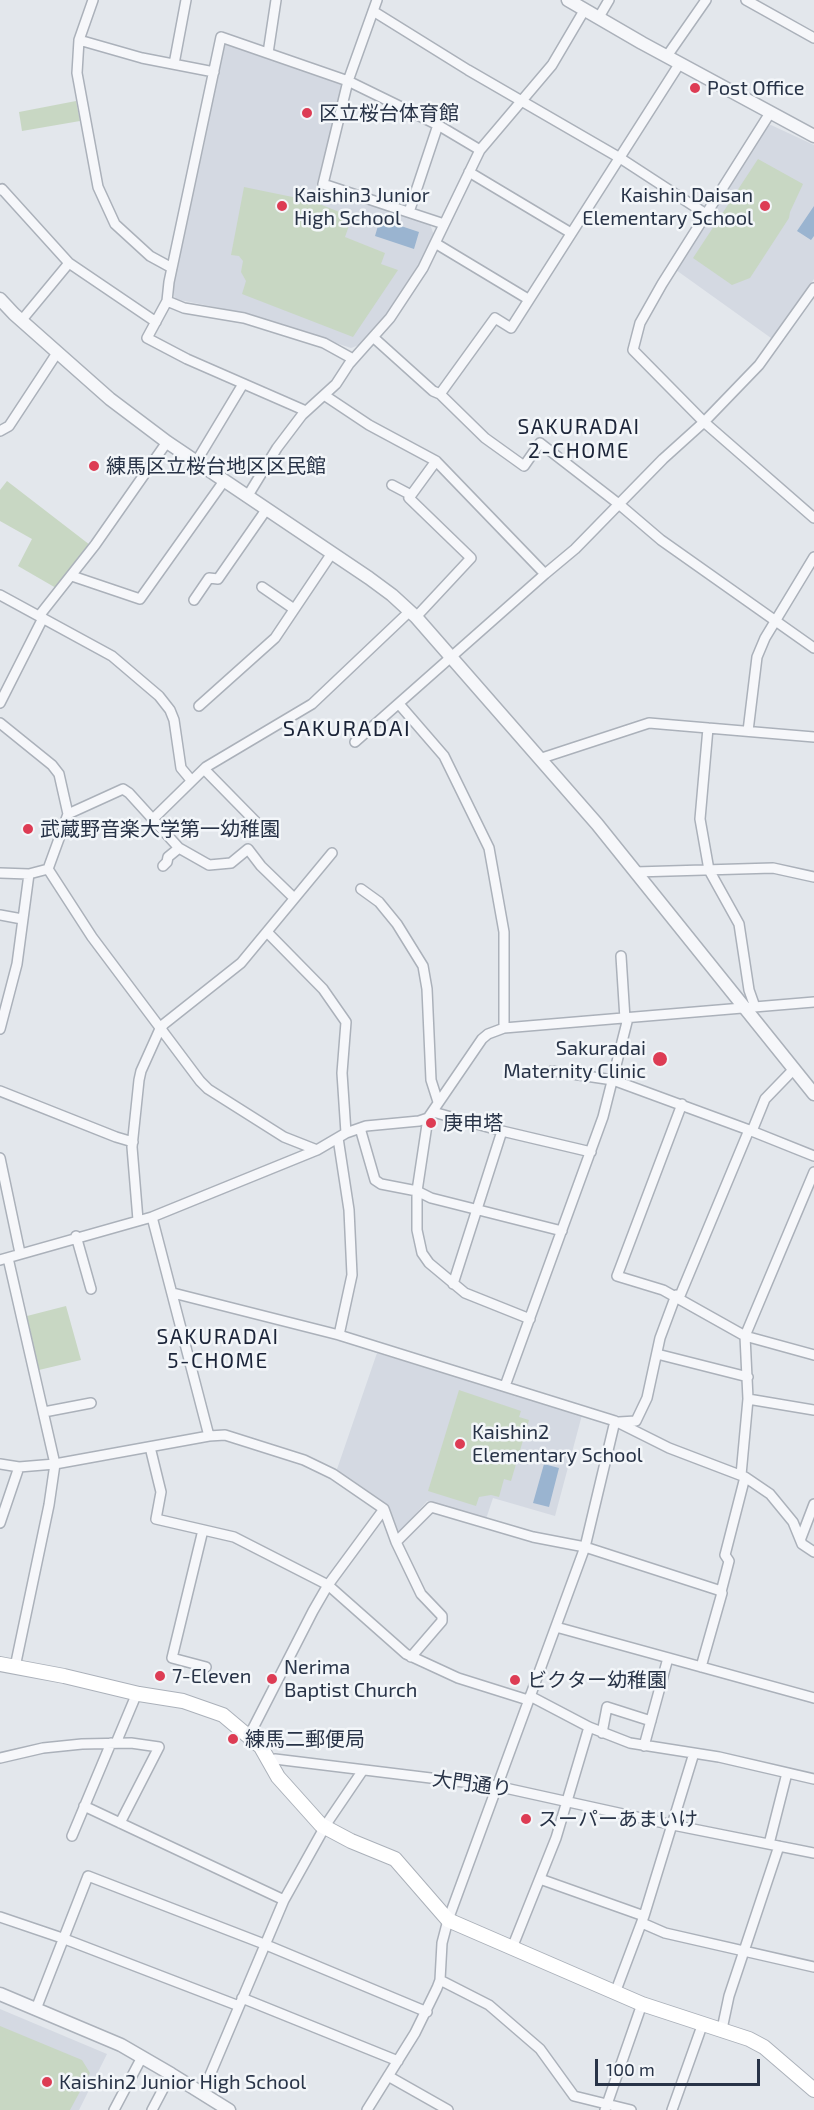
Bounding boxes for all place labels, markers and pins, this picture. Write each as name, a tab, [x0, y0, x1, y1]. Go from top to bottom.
place label: Post Office	[707, 76, 805, 100]
marker: Post Office	[688, 81, 702, 95]
place label: 区立桜台体育館	[319, 101, 459, 125]
marker: 区立桜台体育館	[300, 106, 314, 120]
place label: Kaishin3 Junior High School	[294, 183, 430, 230]
place label: Kaishin Daisan Elementary School	[582, 183, 753, 230]
marker: Kaishin3 Junior High School	[275, 199, 289, 213]
marker: Kaishin Daisan Elementary School	[758, 199, 772, 213]
place label: 練馬区立桜台地区区民館	[106, 454, 326, 478]
marker: 練馬区立桜台地区区民館	[87, 459, 101, 473]
place label: 武蔵野音楽大学第一幼稚園	[40, 817, 280, 841]
marker: 武蔵野音楽大学第一幼稚園	[21, 822, 35, 836]
place label: Sakuradai Maternity Clinic	[503, 1036, 646, 1083]
marker: Sakuradai Maternity Clinic	[651, 1050, 669, 1068]
place label: 庚申塔	[443, 1111, 503, 1135]
marker: 庚申塔	[424, 1116, 438, 1130]
place label: Kaishin2 Elementary School	[472, 1420, 643, 1467]
marker: Kaishin2 Elementary School	[453, 1437, 467, 1451]
place label: Nerima Baptist Church	[284, 1655, 417, 1702]
place label: 7-Eleven	[172, 1664, 251, 1688]
place label: ビクター幼稚園	[527, 1668, 667, 1692]
marker: 7-Eleven	[153, 1669, 167, 1683]
marker: Nerima Baptist Church	[265, 1672, 279, 1686]
marker: ビクター幼稚園	[508, 1673, 522, 1687]
place label: 練馬二郵便局	[245, 1727, 365, 1751]
marker: 練馬二郵便局	[226, 1732, 240, 1746]
place label: スーパーあまいけ	[538, 1807, 698, 1831]
marker: スーパーあまいけ	[519, 1812, 533, 1826]
place label: Kaishin2 Junior High School	[59, 2070, 306, 2094]
marker: Kaishin2 Junior High School	[40, 2075, 54, 2089]

